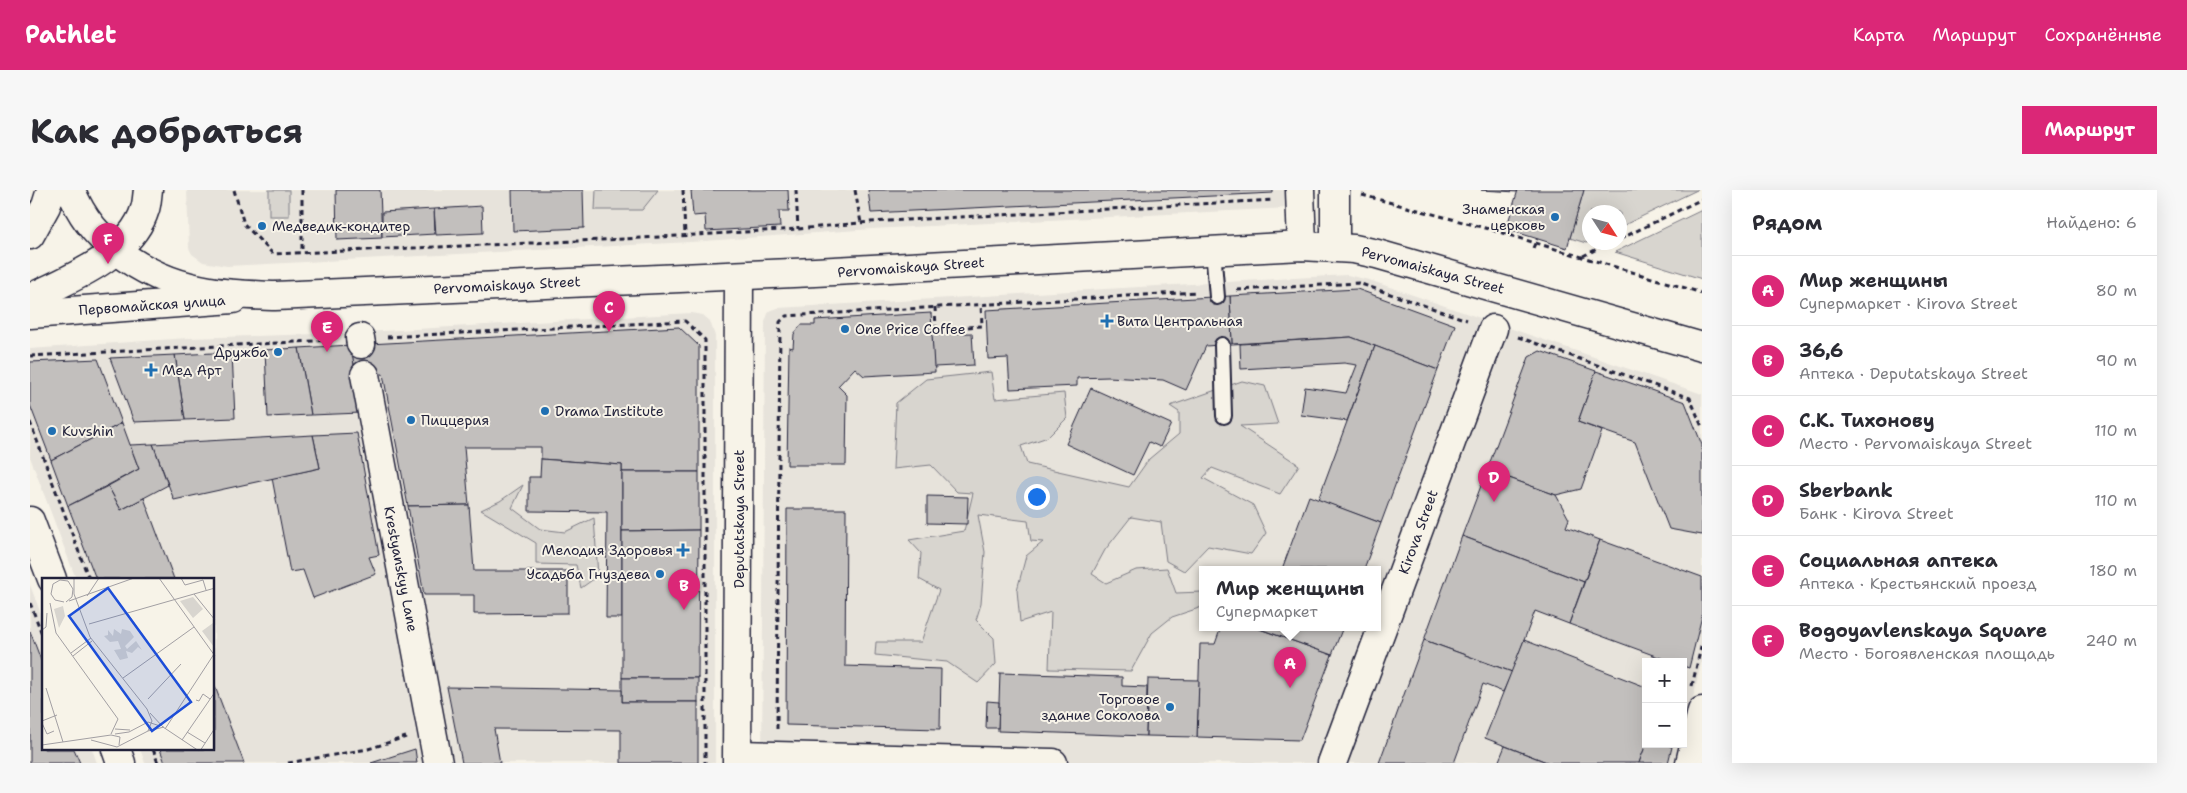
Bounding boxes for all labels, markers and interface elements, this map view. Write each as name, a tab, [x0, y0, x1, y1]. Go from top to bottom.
text: Pathlet	[25, 19, 116, 51]
text: Карта	[1853, 23, 1904, 47]
text: Маршрут	[1932, 23, 2016, 47]
text: Сохранённые	[2044, 23, 2162, 47]
button: Маршрут	[2022, 106, 2157, 154]
text: Как добраться	[30, 107, 303, 154]
place label: Знаменская церковь	[1462, 200, 1545, 234]
north arrow	[1582, 205, 1627, 250]
text: Рядом	[1752, 209, 1822, 237]
marker: Знаменская церковь	[1549, 211, 1561, 223]
text: Найдено: 6	[2046, 212, 2137, 233]
place label: Медведик-кондитер	[272, 217, 410, 235]
marker: Медведик-кондитер	[256, 220, 268, 232]
pin: F	[92, 223, 124, 264]
street label: Pervomaiskaya Street	[1360, 242, 1506, 298]
street label: Pervomaiskaya Street	[837, 253, 985, 281]
text: Мир женщины	[1799, 268, 1948, 293]
street label: Pervomaiskaya Street	[433, 272, 581, 298]
text: A	[1762, 280, 1774, 301]
text: 80 m	[2096, 280, 2137, 301]
street label: Первомайская улица	[78, 291, 226, 319]
pin: C	[593, 291, 625, 332]
text: Супермаркет · Kirova Street	[1799, 293, 2018, 314]
pin: E	[311, 311, 343, 352]
place label: Вита Центральная	[1117, 312, 1243, 330]
marker: Вита Центральная	[1101, 315, 1113, 327]
place label: One Price Coffee	[855, 320, 966, 338]
marker: One Price Coffee	[839, 323, 851, 335]
text: 36,6	[1799, 338, 1843, 363]
place label: Дружба	[214, 343, 268, 361]
marker: Дружба	[272, 346, 284, 358]
text: B	[1763, 350, 1773, 371]
text: 90 m	[2096, 350, 2137, 371]
place label: Мед Арт	[162, 361, 222, 379]
marker: Мед Арт	[144, 363, 158, 377]
text: Аптека · Deputatskaya Street	[1799, 363, 2028, 384]
place label: Drama Institute	[555, 402, 664, 420]
marker: Drama Institute	[539, 405, 551, 417]
text: С.К. Тихонову	[1799, 408, 1935, 433]
place label: Пиццерия	[421, 411, 489, 429]
marker: Пиццерия	[405, 414, 417, 426]
text: C	[1763, 420, 1773, 441]
text: 110 m	[2094, 420, 2137, 441]
place label: Kuvshin	[62, 422, 114, 440]
marker: Kuvshin	[46, 425, 58, 437]
text: Место · Pervomaiskaya Street	[1799, 433, 2032, 454]
street label: Deputatskaya Street	[730, 450, 748, 588]
pin: D	[1478, 461, 1510, 502]
text: Sberbank	[1799, 478, 1893, 503]
your location	[1024, 484, 1050, 510]
street label: Kirova Street	[1394, 487, 1442, 577]
text: D	[1762, 490, 1774, 511]
text: 110 m	[2094, 490, 2137, 511]
text: Банк · Kirova Street	[1799, 503, 1954, 524]
street label: Krestyanskyy Lane	[380, 505, 422, 633]
place label: Мелодия Здоровья	[542, 541, 673, 559]
marker: Мелодия Здоровья	[677, 544, 689, 556]
text: Социальная аптека	[1799, 548, 1998, 573]
text: E	[1763, 560, 1773, 581]
text: 180 m	[2089, 560, 2137, 581]
place label: Усадьба Гнуздева	[527, 565, 650, 583]
popup	[1199, 566, 1381, 631]
marker: Усадьба Гнуздева	[654, 568, 666, 580]
pin: B	[668, 569, 700, 610]
text: Аптека · Крестьянский проезд	[1799, 573, 2037, 594]
text: Мир женщины	[1216, 576, 1364, 601]
inset map	[42, 578, 215, 750]
text: Супермаркет	[1216, 601, 1318, 622]
text: Bogoyavlenskaya Square	[1799, 618, 2047, 643]
text: F	[1763, 630, 1773, 651]
text: 240 m	[2085, 630, 2137, 651]
text: Место · Богоявленская площадь	[1799, 643, 2055, 664]
pin: A	[1274, 647, 1306, 688]
map controls	[1642, 658, 1687, 748]
button: +	[1642, 658, 1687, 703]
place label: Торговое здание Соколова	[1041, 690, 1160, 724]
marker: Торговое здание Соколова	[1164, 701, 1176, 713]
button: −	[1642, 703, 1687, 748]

